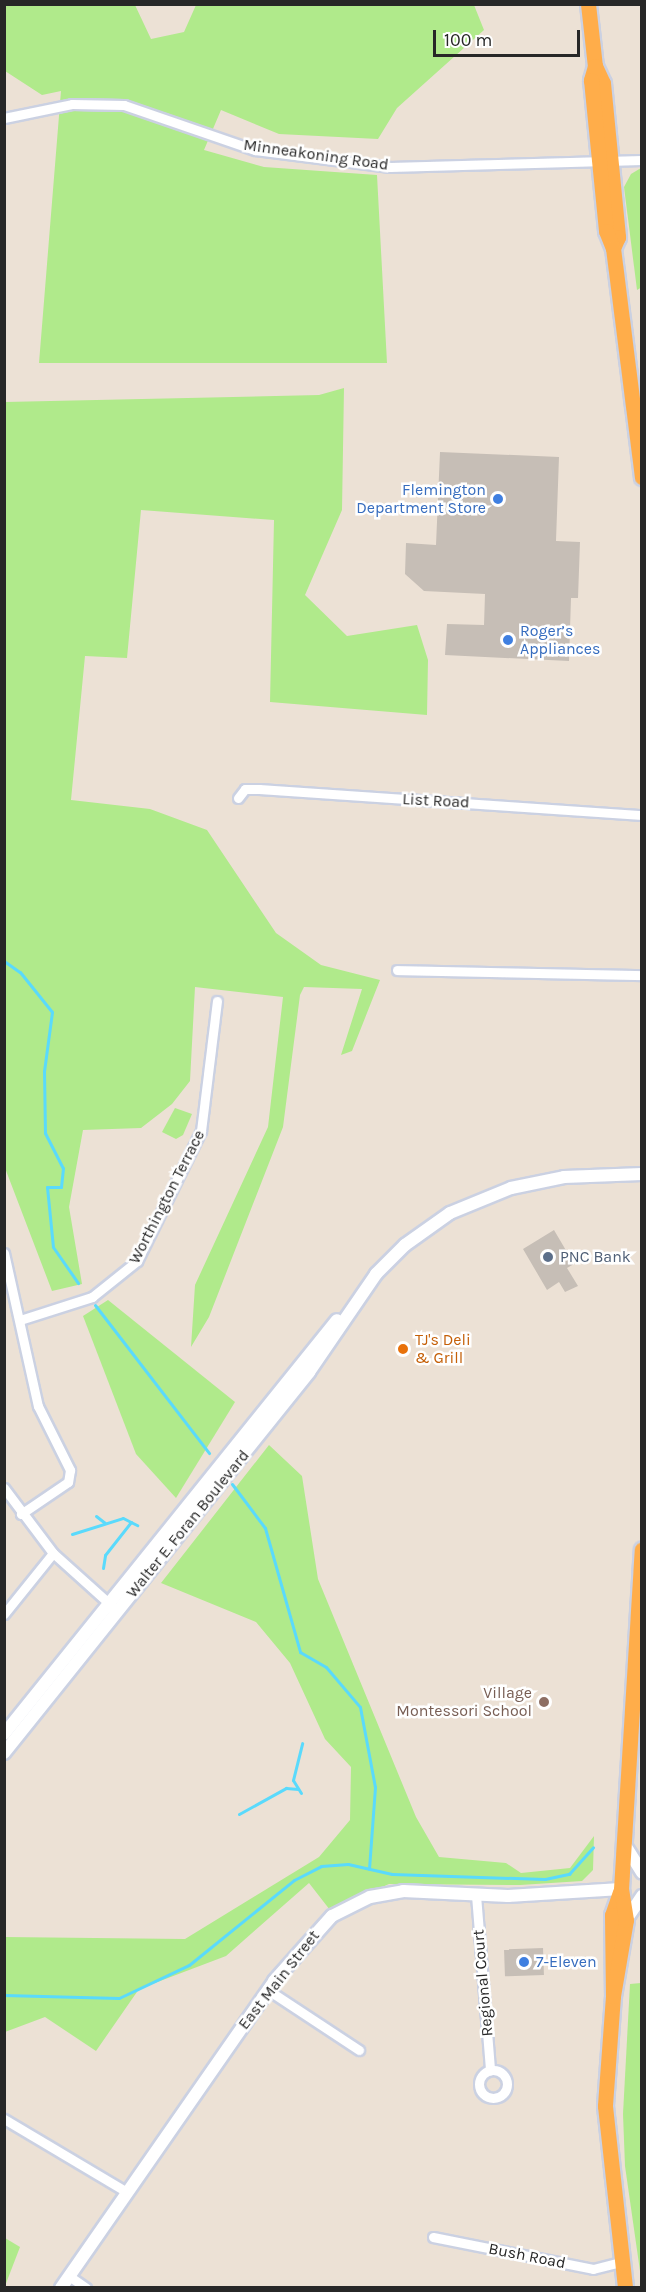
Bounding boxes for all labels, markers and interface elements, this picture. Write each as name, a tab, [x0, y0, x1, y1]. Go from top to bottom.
scale bar	[436, 18, 583, 56]
text: 100 m	[444, 29, 492, 51]
street label: Minneakoning Road	[242, 135, 390, 175]
place label: Flemington Department Store	[356, 480, 486, 518]
marker: Flemington Department Store	[491, 492, 505, 506]
place label: Roger’s Appliances	[520, 621, 600, 659]
marker: Roger’s Appliances	[501, 633, 515, 647]
street label: List Road	[402, 790, 470, 812]
street label: Worthington Terrace	[125, 1127, 209, 1267]
place label: PNC Bank	[560, 1247, 631, 1267]
marker: PNC Bank	[541, 1250, 555, 1264]
place label: TJ's Deli & Grill	[415, 1330, 471, 1368]
marker: TJ's Deli & Grill	[396, 1342, 410, 1356]
street label: Walter E. Foran Boulevard	[122, 1446, 254, 1602]
place label: Village Montessori School	[396, 1683, 532, 1721]
marker: Village Montessori School	[537, 1695, 551, 1709]
street label: East Main Street	[234, 1927, 324, 2033]
street label: Regional Court	[469, 1929, 497, 2037]
place label: 7-Eleven	[536, 1952, 597, 1972]
marker: 7-Eleven	[517, 1955, 531, 1969]
street label: Bush Road	[487, 2239, 567, 2273]

